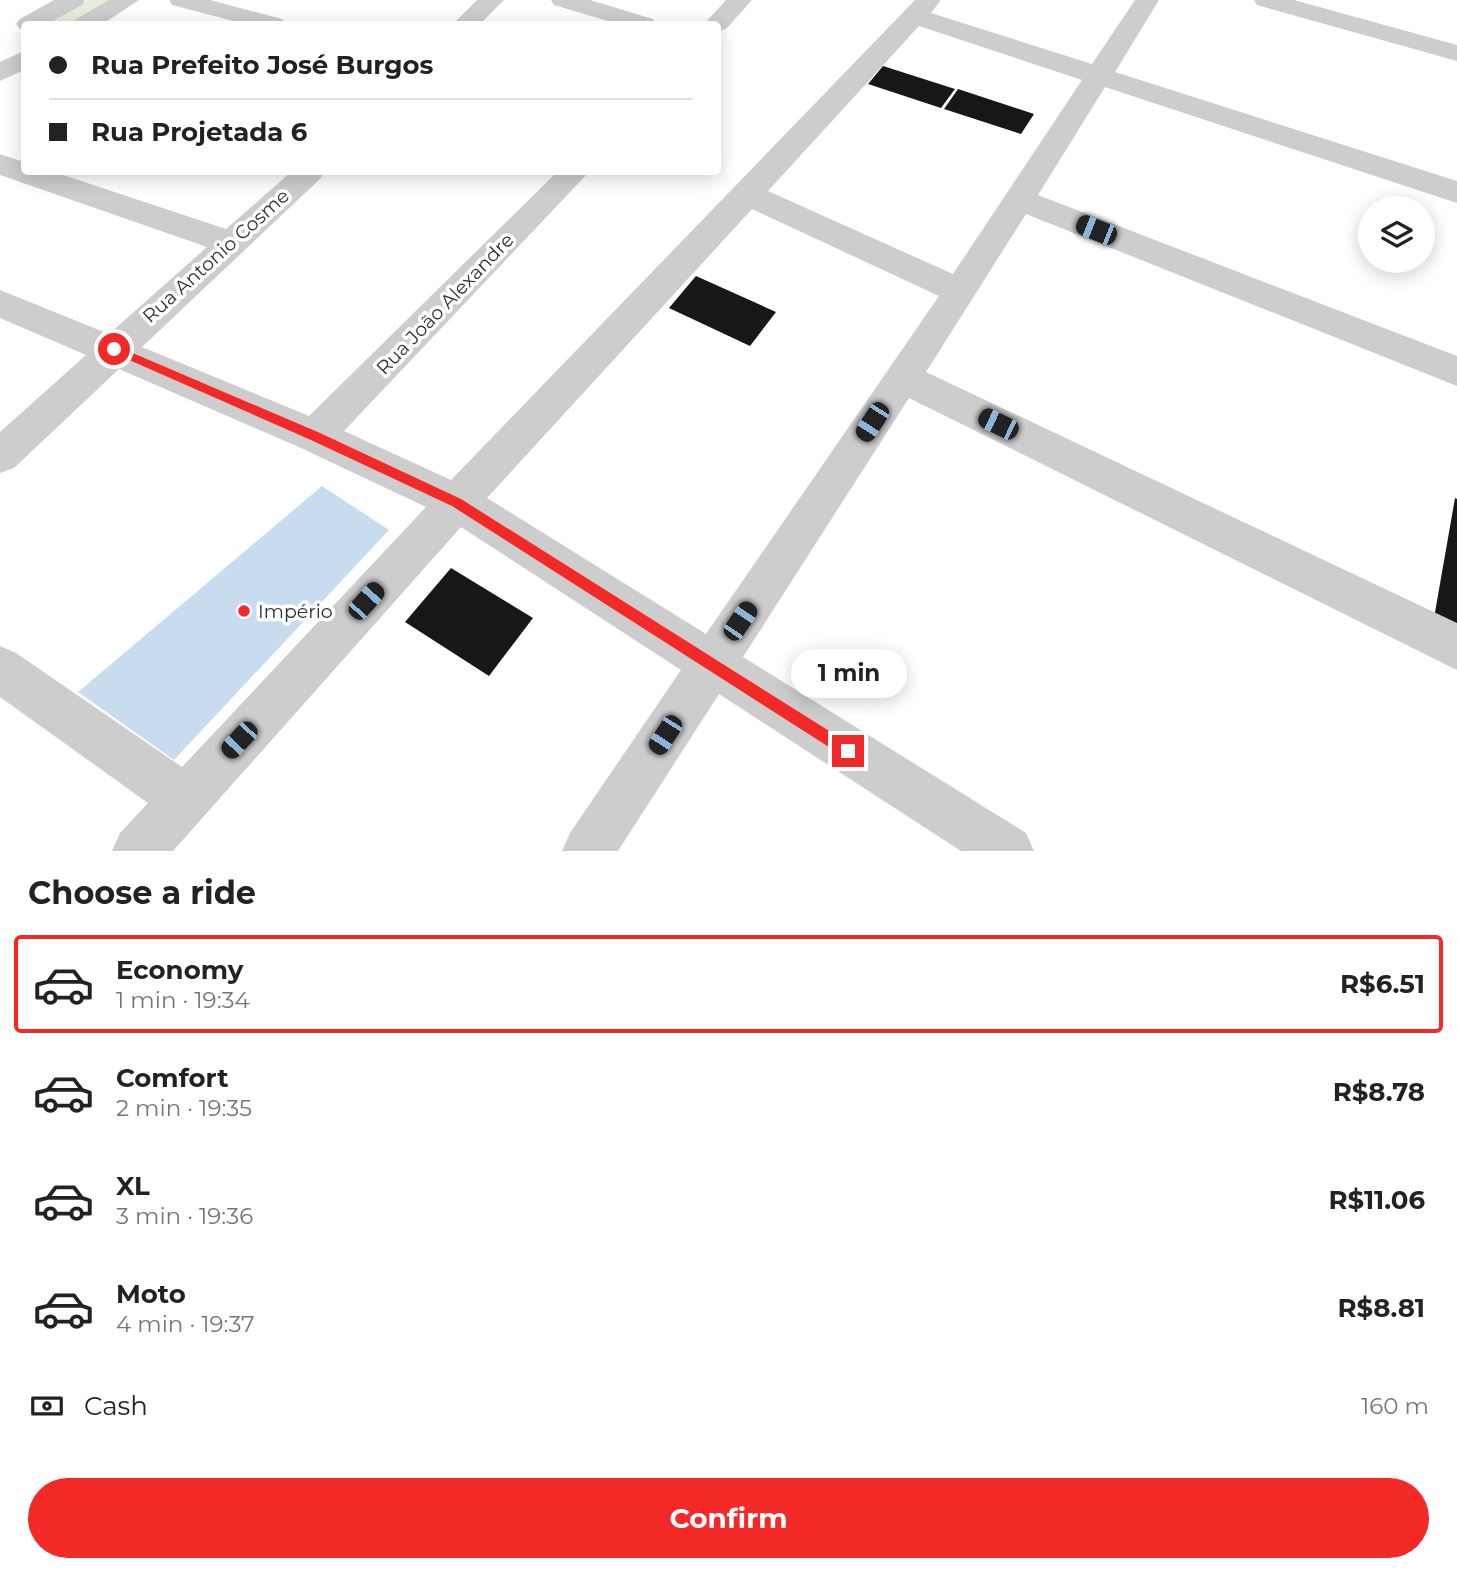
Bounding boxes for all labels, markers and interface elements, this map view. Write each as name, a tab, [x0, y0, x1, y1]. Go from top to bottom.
text: Rua Prefeito José Burgos	[91, 49, 433, 81]
text: Rua Projetada 6	[91, 116, 307, 148]
street label: Rua Antonio Cosme	[138, 184, 294, 328]
map controls	[1358, 196, 1435, 273]
button: layers	[1358, 196, 1435, 273]
car	[1073, 212, 1120, 248]
street label: Rua João Alexandre	[371, 228, 519, 380]
route start	[98, 333, 130, 365]
car	[852, 399, 893, 445]
car	[975, 405, 1022, 443]
car	[345, 578, 388, 624]
car	[720, 598, 761, 644]
place label: Império	[258, 600, 333, 623]
marker: Império	[236, 603, 252, 619]
callout: 1 min	[790, 650, 906, 698]
text: 1 min	[818, 659, 880, 687]
car	[645, 712, 686, 758]
car	[217, 717, 262, 763]
route end	[832, 735, 864, 767]
text: Choose a ride	[28, 873, 256, 912]
icon: car	[32, 953, 95, 1016]
text: Economy	[116, 954, 243, 986]
text: R$6.51	[1340, 968, 1425, 1000]
text: 1 min · 19:34	[116, 986, 250, 1014]
icon: car	[32, 1061, 95, 1124]
text: Comfort	[116, 1062, 228, 1094]
text: R$8.78	[1333, 1076, 1425, 1108]
text: 2 min · 19:35	[116, 1094, 252, 1122]
icon: car	[32, 1169, 95, 1232]
text: XL	[116, 1170, 150, 1202]
text: R$11.06	[1328, 1184, 1425, 1216]
text: 3 min · 19:36	[116, 1202, 253, 1230]
icon: car	[32, 1277, 95, 1340]
text: Moto	[116, 1278, 186, 1310]
text: R$8.81	[1337, 1292, 1425, 1324]
text: 4 min · 19:37	[116, 1310, 255, 1338]
icon: cash	[28, 1387, 66, 1425]
text: Cash	[84, 1390, 148, 1422]
text: 160 m	[1361, 1392, 1429, 1420]
button: Confirm	[28, 1478, 1429, 1558]

